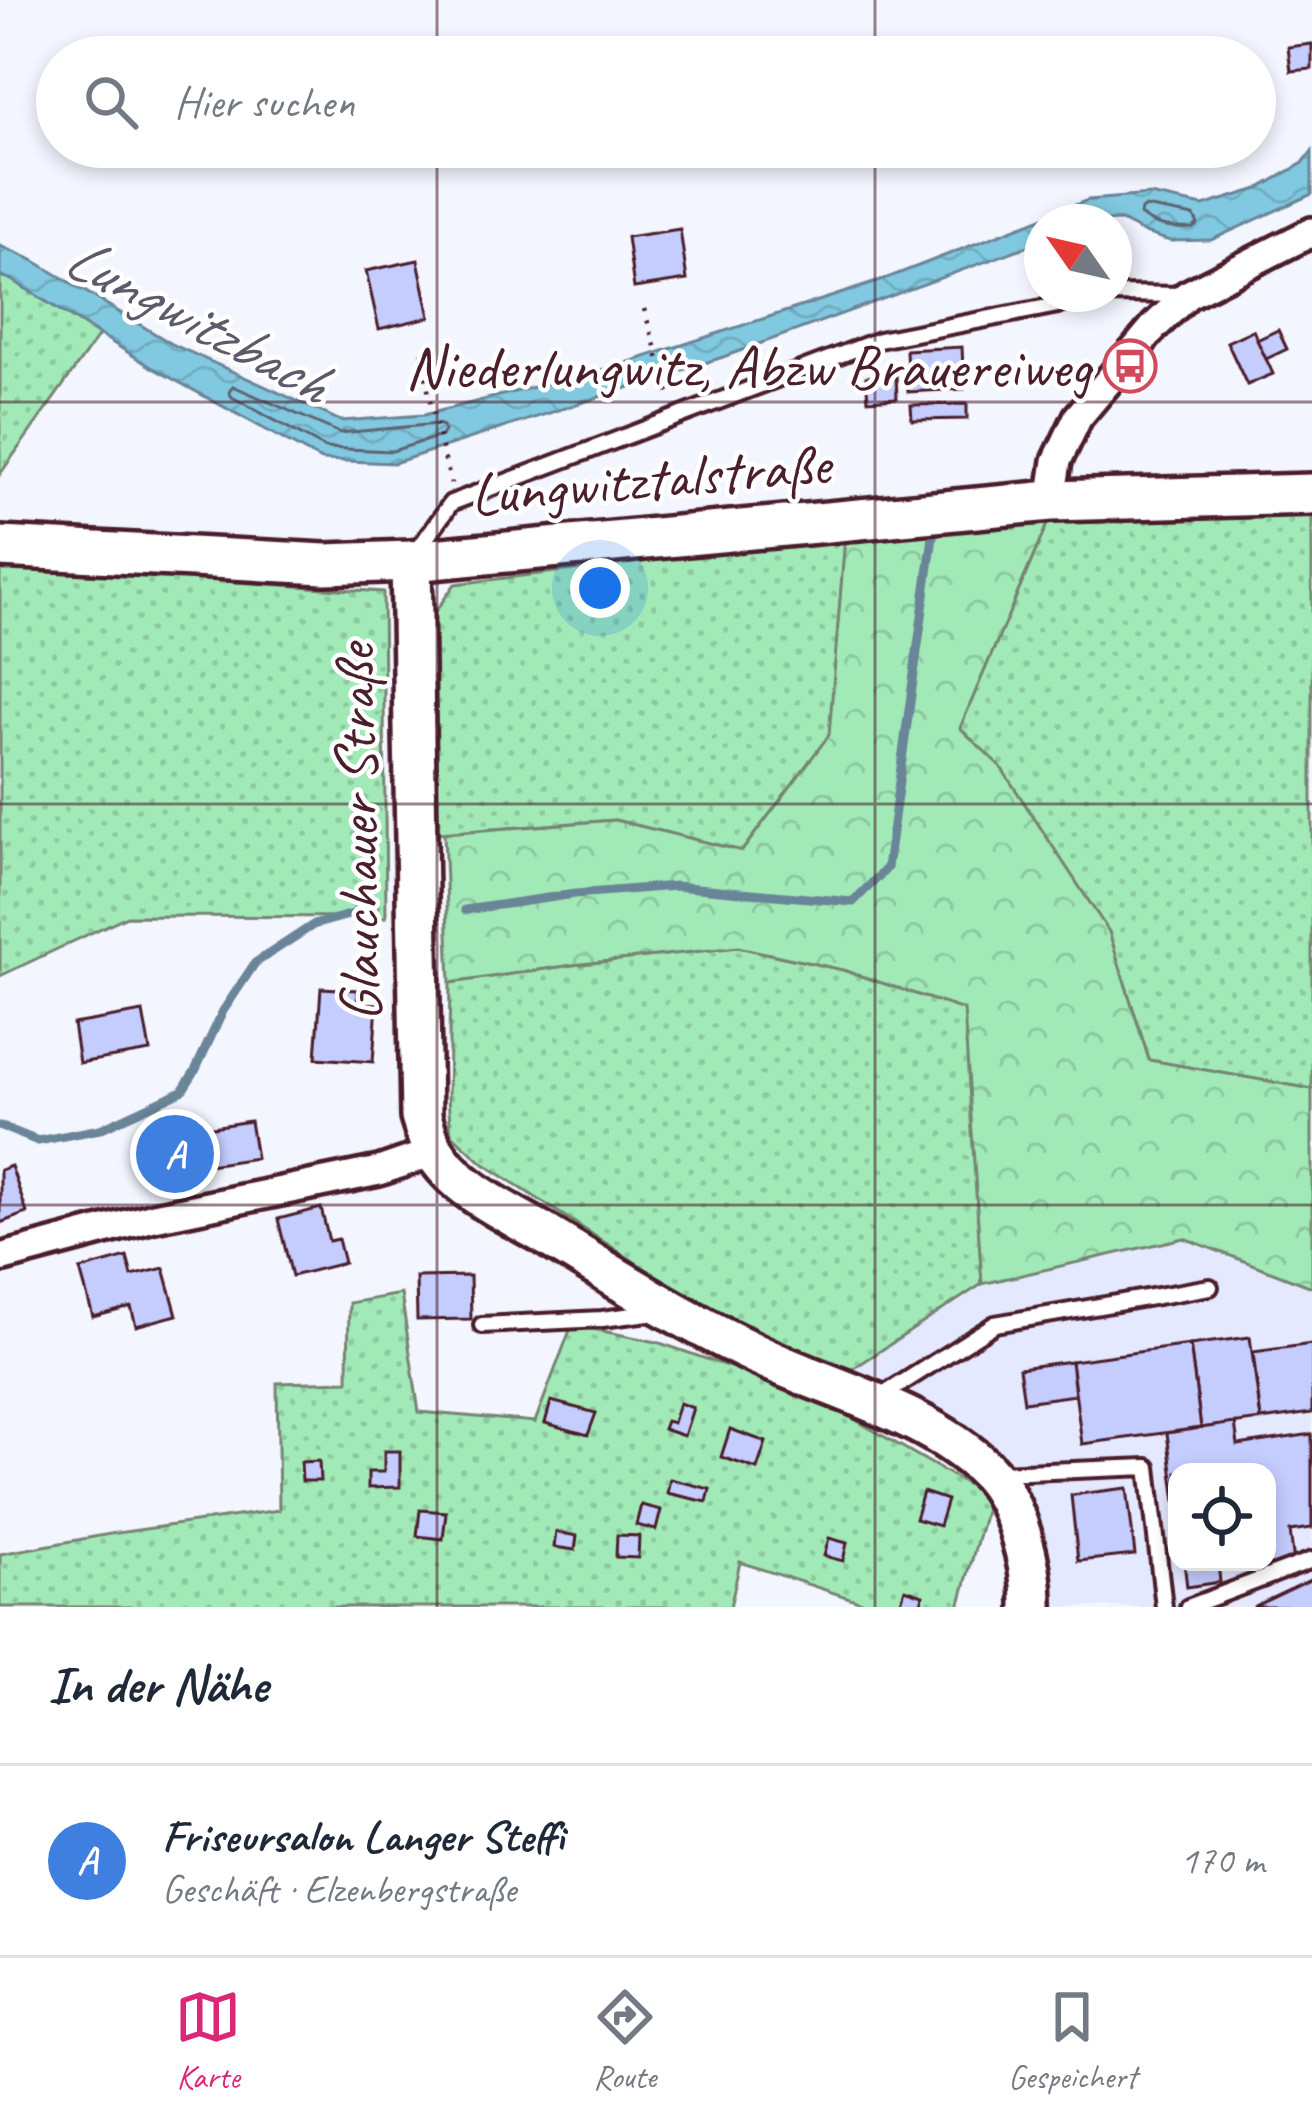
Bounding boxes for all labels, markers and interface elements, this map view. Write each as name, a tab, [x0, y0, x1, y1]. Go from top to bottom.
search box	[36, 36, 1276, 168]
icon: search	[78, 69, 144, 135]
text: Hier suchen	[174, 74, 354, 131]
north arrow	[1024, 204, 1132, 312]
water label: Lungwitzbach	[52, 217, 347, 424]
place label: Niederlungwitz, Abzw Brauereiweg	[405, 329, 1094, 405]
bus stop icon: Niederlungwitz, Abzw Brauereiweg	[1102, 338, 1158, 394]
street label: Lungwitztalstraße	[467, 425, 837, 533]
your location	[570, 558, 630, 618]
street label: Glauchauer Straße	[316, 639, 398, 1022]
pin: A	[136, 1109, 214, 1199]
map controls	[1168, 1463, 1276, 1571]
button: locate	[1168, 1463, 1276, 1571]
text: In der Nähe	[48, 1653, 267, 1717]
text: Friseursalon Langer Steffi	[162, 1808, 563, 1865]
text: A	[77, 1836, 97, 1885]
text: 170 m	[1180, 1836, 1264, 1885]
text: Geschäft · Elzenbergstraße	[162, 1865, 516, 1914]
tab: Karte	[175, 1984, 241, 2098]
tab: Route	[592, 1984, 658, 2098]
tab: Gespeichert	[1008, 1984, 1137, 2098]

